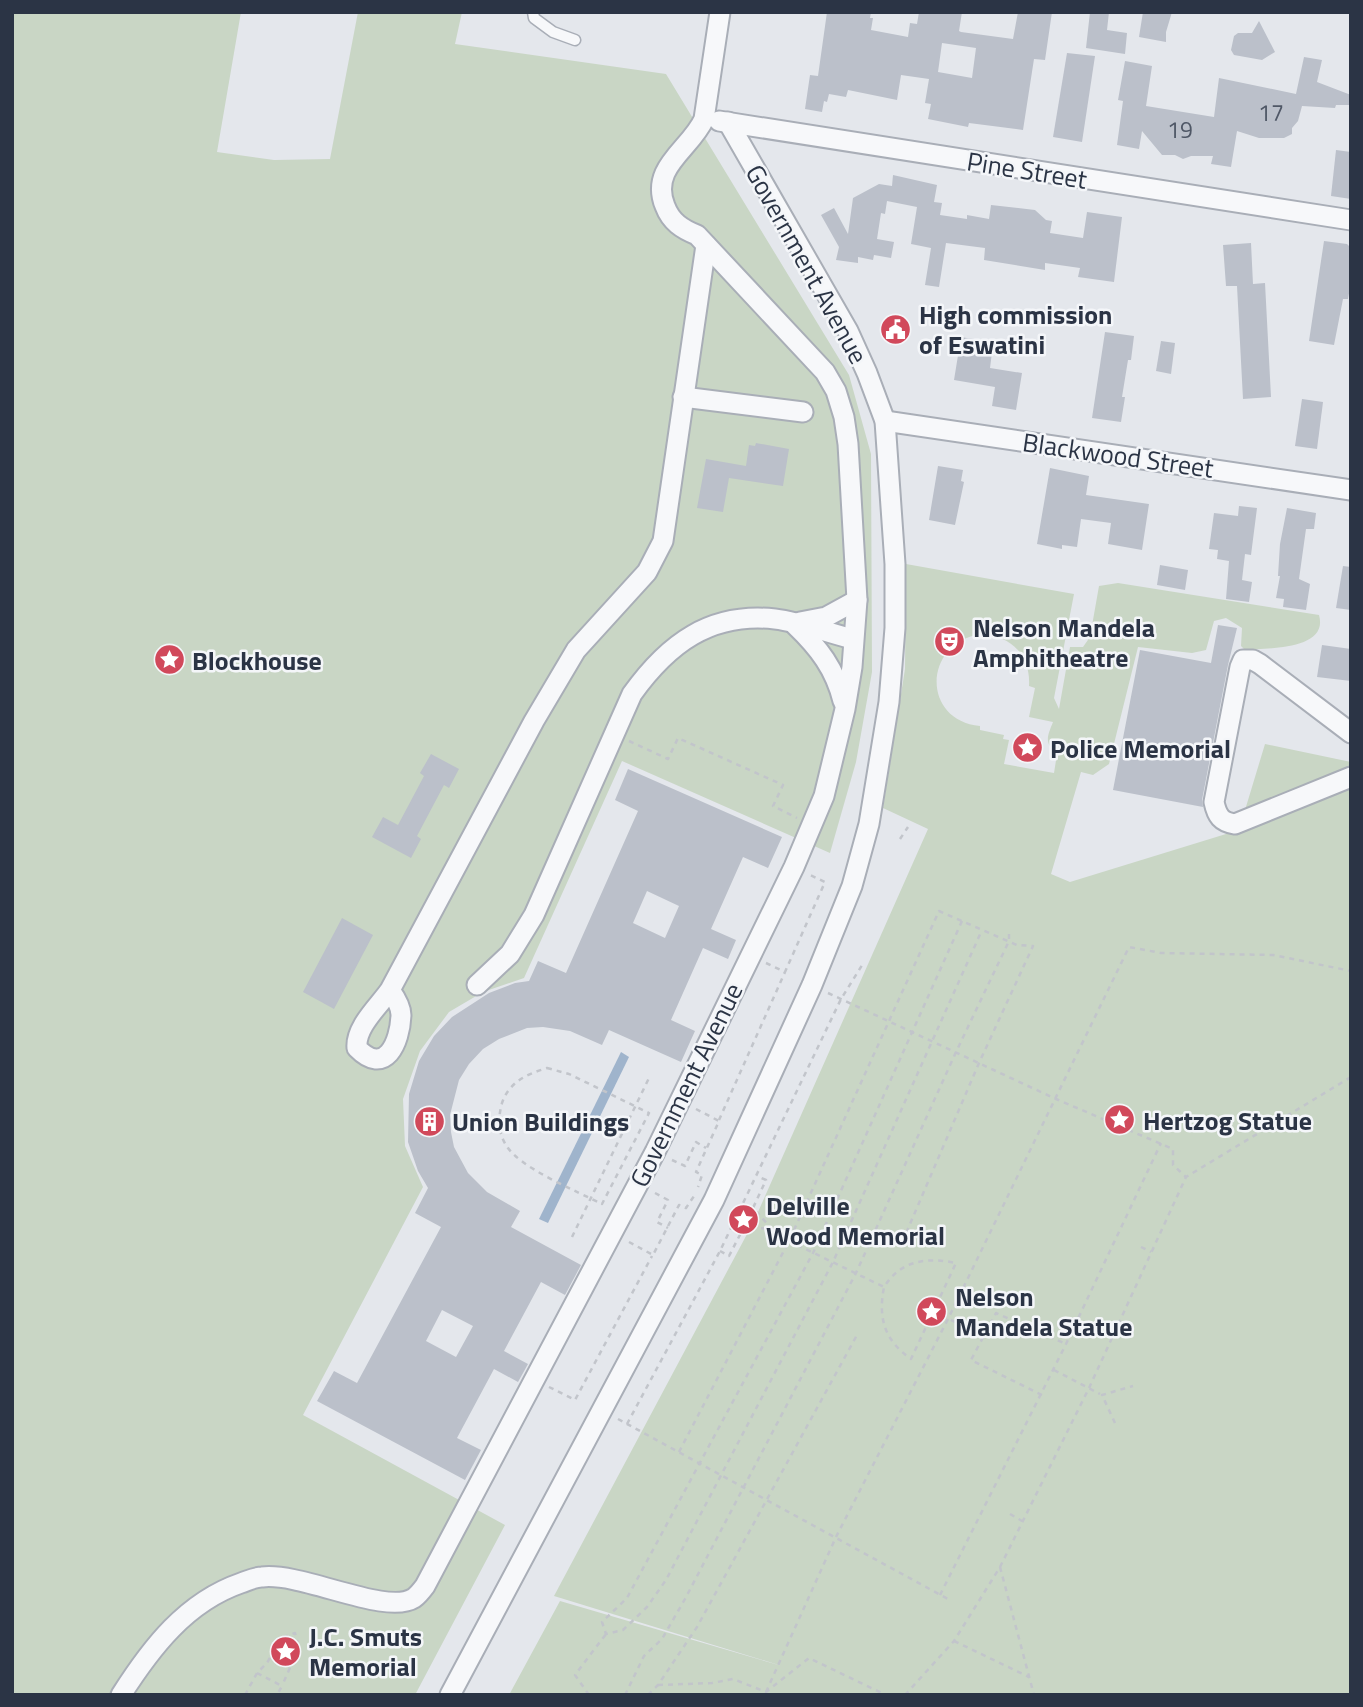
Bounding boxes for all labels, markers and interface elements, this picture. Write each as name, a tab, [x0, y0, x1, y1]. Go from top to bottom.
house number: 17	[1258, 95, 1284, 130]
house number: 19	[1167, 112, 1193, 147]
street label: Pine Street	[964, 141, 1090, 199]
street label: Government Avenue	[736, 157, 878, 371]
place label: High commission of Eswatini	[919, 295, 1112, 364]
public building icon: High commission of Eswatini	[879, 312, 913, 346]
street label: Blackwood Street	[1020, 422, 1216, 488]
place label: Nelson Mandela Amphitheatre	[973, 608, 1155, 677]
theatre icon: Nelson Mandela Amphitheatre	[933, 625, 967, 659]
place label: Blockhouse	[192, 641, 322, 680]
place icon: Blockhouse	[152, 643, 186, 677]
place label: Police Memorial	[1050, 729, 1231, 768]
place icon: Police Memorial	[1010, 731, 1044, 765]
street label: Government Avenue	[620, 976, 752, 1194]
place label: Hertzog Statue	[1143, 1101, 1312, 1140]
place label: Union Buildings	[452, 1102, 629, 1141]
place icon: Hertzog Statue	[1103, 1103, 1137, 1137]
building icon: Union Buildings	[412, 1104, 446, 1138]
place label: Delville Wood Memorial	[766, 1186, 945, 1255]
place icon: Delville Wood Memorial	[726, 1203, 760, 1237]
place label: Nelson Mandela Statue	[955, 1277, 1132, 1346]
place icon: Nelson Mandela Statue	[915, 1294, 949, 1328]
place label: J.C. Smuts Memorial	[309, 1617, 422, 1686]
place icon: J.C. Smuts Memorial	[269, 1634, 303, 1668]

